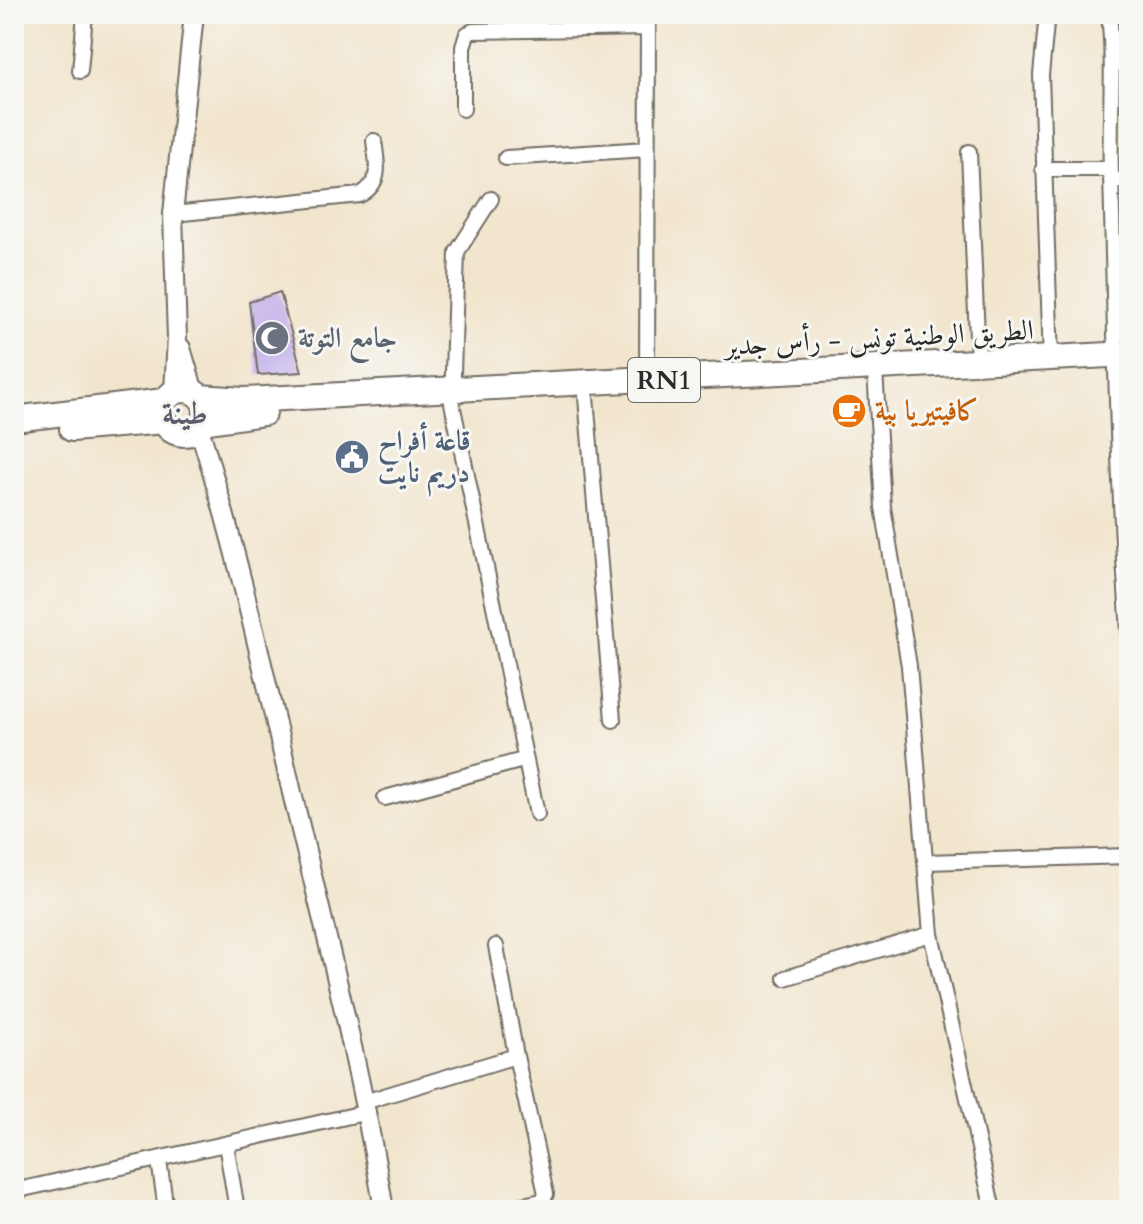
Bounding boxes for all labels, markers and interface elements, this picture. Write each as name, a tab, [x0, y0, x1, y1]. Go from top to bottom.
street label: الطريق الوطنية تونس - رأس جدير	[720, 310, 1035, 365]
mosque icon: جامع التوتة	[253, 319, 291, 357]
place label: جامع التوتة	[298, 319, 397, 364]
road number: RN1	[628, 358, 700, 402]
district label: طينة	[162, 392, 208, 436]
cafe icon: كافيتيريا بية	[830, 392, 868, 430]
place label: كافيتيريا بية	[875, 392, 979, 430]
place label: قاعة أفراح دريم نايت	[378, 421, 471, 497]
public building icon: قاعة أفراح دريم نايت	[333, 438, 371, 476]

